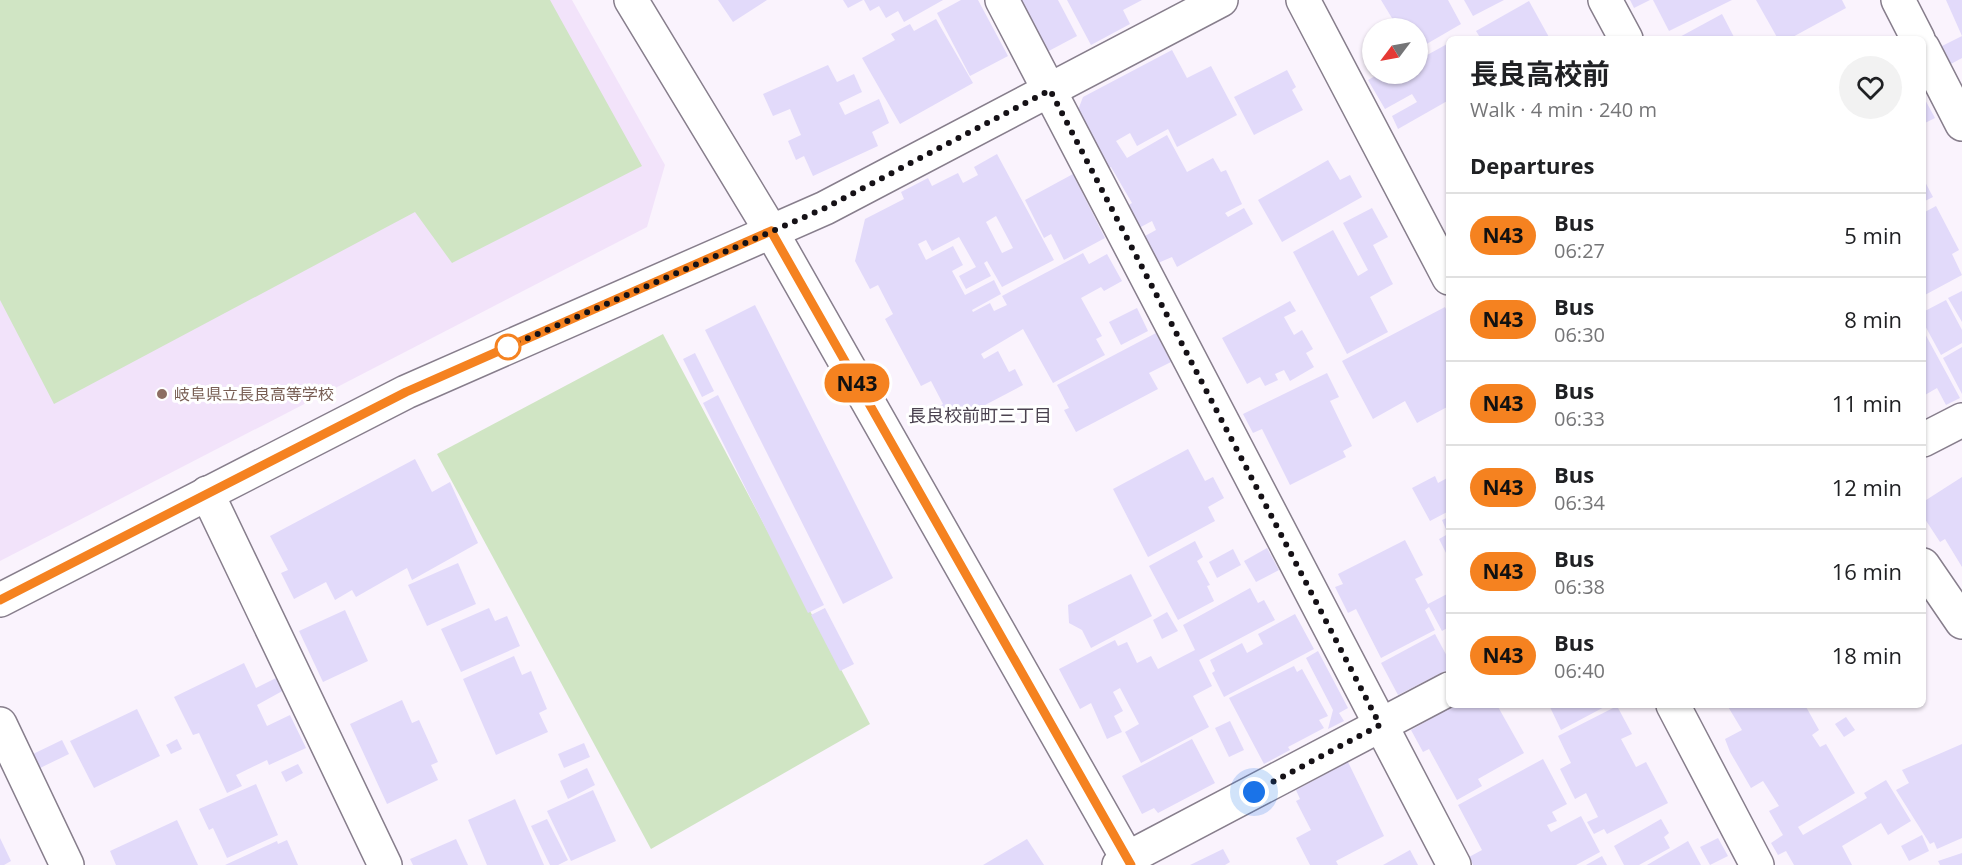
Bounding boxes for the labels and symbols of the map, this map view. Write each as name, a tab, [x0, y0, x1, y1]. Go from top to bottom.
north arrow	[1362, 18, 1428, 84]
unlabelled marker	[495, 334, 521, 360]
line badge: N43	[822, 364, 892, 403]
place label: 岐阜県立長良高等学校	[174, 383, 334, 405]
marker: 岐阜県立長良高等学校	[155, 387, 169, 401]
district label: 長良校前町三丁目	[908, 403, 1052, 427]
your location	[1239, 777, 1269, 807]

